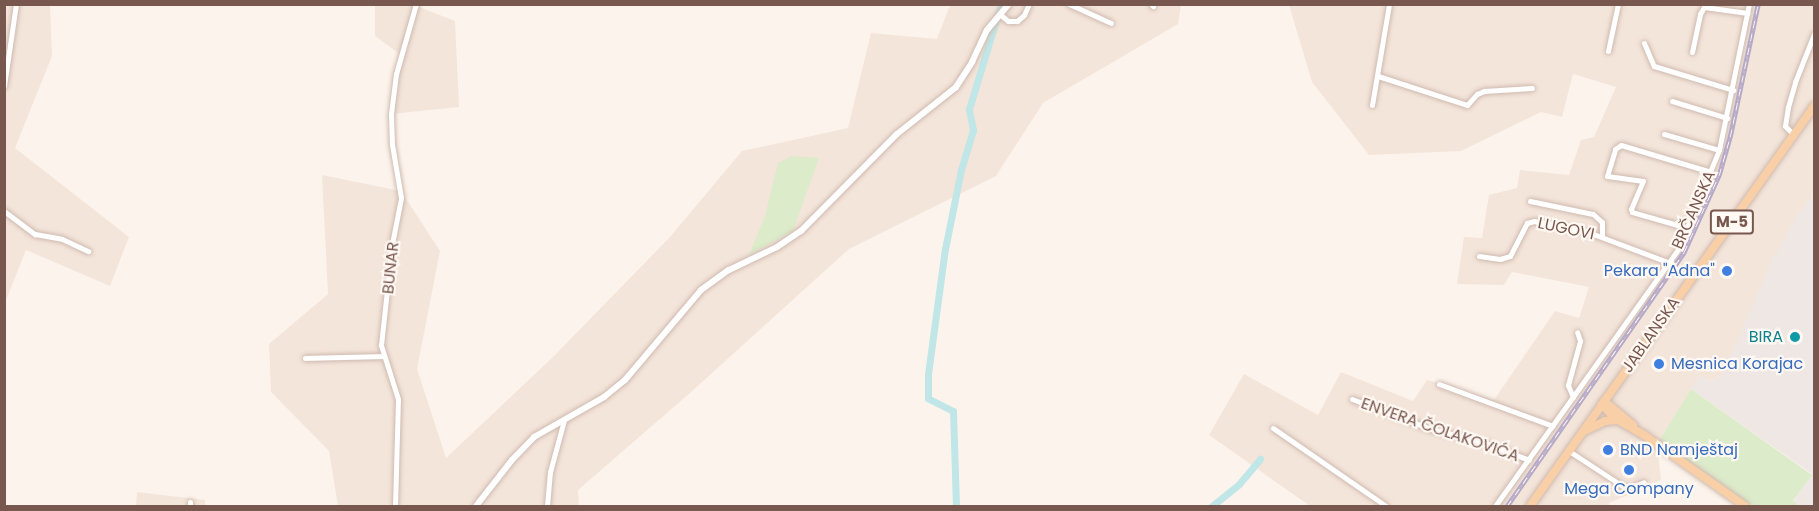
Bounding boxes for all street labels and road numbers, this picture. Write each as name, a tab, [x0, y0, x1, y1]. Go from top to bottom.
street label: BRČANSKA	[1668, 168, 1720, 252]
road number: M-5	[1710, 210, 1754, 234]
street label: LUGOVI	[1536, 214, 1596, 244]
street label: BUNAR	[379, 241, 403, 295]
street label: JABLANSKA	[1618, 294, 1684, 376]
street label: ENVERA ČOLAKOVIĆA	[1358, 394, 1522, 466]

